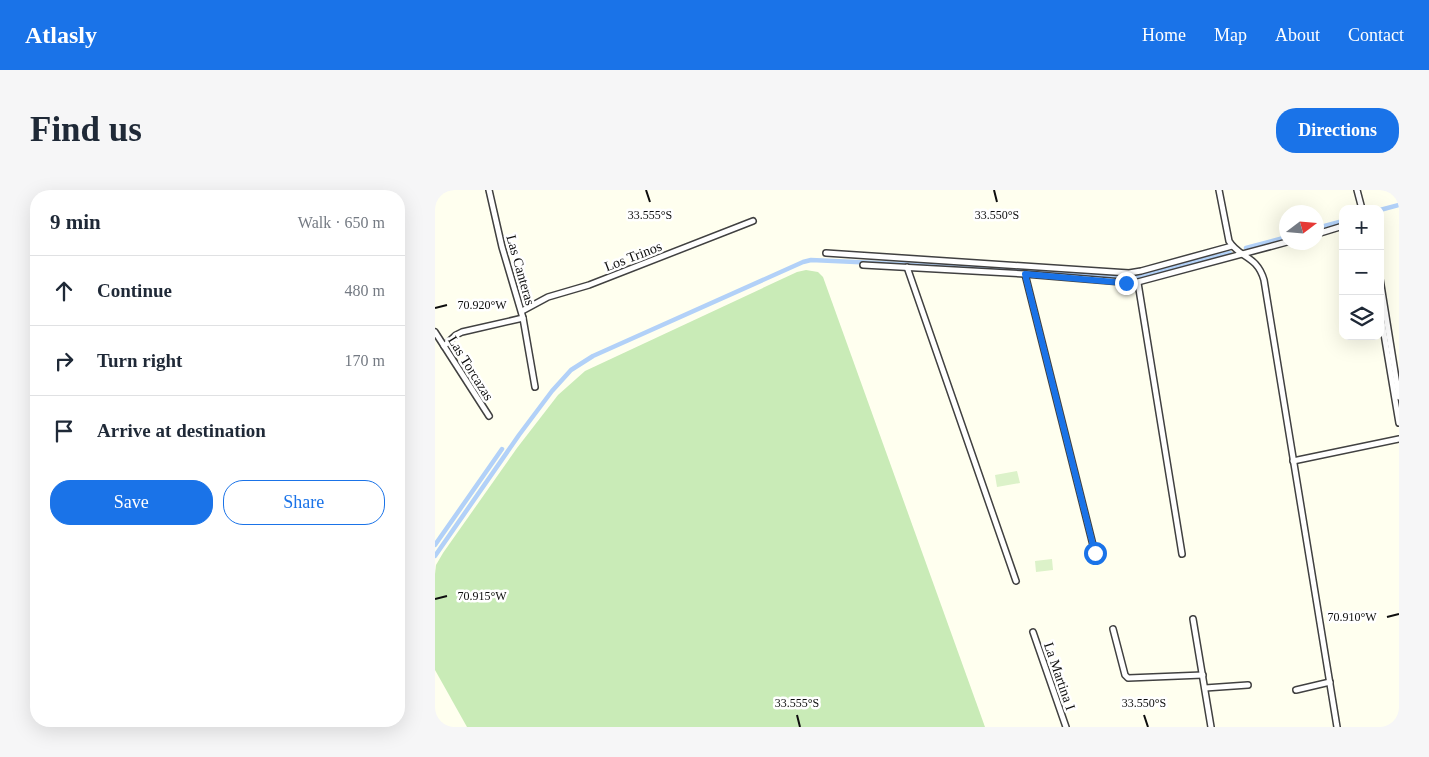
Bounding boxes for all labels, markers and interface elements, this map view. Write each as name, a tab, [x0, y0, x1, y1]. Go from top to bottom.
text: Atlasly	[25, 22, 97, 48]
text: Home	[1142, 25, 1186, 45]
text: Map	[1214, 25, 1247, 45]
text: About	[1275, 25, 1320, 45]
text: Contact	[1348, 25, 1404, 45]
button: Directions	[1276, 108, 1399, 153]
text: Find us	[30, 110, 142, 149]
north arrow	[1279, 205, 1324, 250]
map controls	[1339, 205, 1384, 340]
button: +	[1339, 205, 1384, 250]
text: 33.555°S	[628, 208, 672, 222]
text: 33.550°S	[975, 208, 1019, 222]
text: 9 min	[50, 210, 101, 234]
text: Walk · 650 m	[298, 214, 385, 231]
street label: Las Canteras	[503, 233, 538, 307]
street label: Los Trinos	[602, 239, 664, 274]
button: −	[1339, 250, 1384, 295]
route end	[1115, 272, 1138, 295]
icon: ahead	[50, 277, 78, 305]
text: Continue	[97, 280, 172, 301]
text: 480 m	[345, 282, 385, 299]
button: layers	[1339, 295, 1384, 340]
text: 70.920°W	[457, 298, 507, 312]
street label: Las Torcazas	[445, 333, 496, 403]
icon: right	[50, 347, 78, 375]
text: Turn right	[97, 350, 182, 371]
text: 170 m	[345, 352, 385, 369]
icon: arrive	[50, 417, 78, 445]
text: Arrive at destination	[97, 420, 266, 441]
button: Save	[50, 480, 213, 525]
button: Share	[223, 480, 385, 525]
route start	[1084, 542, 1107, 565]
text: 70.915°W	[457, 589, 507, 603]
text: 70.910°W	[1327, 610, 1377, 624]
street label: La Martina I	[1041, 640, 1078, 712]
text: 33.555°S	[775, 696, 819, 710]
text: 33.550°S	[1122, 696, 1166, 710]

